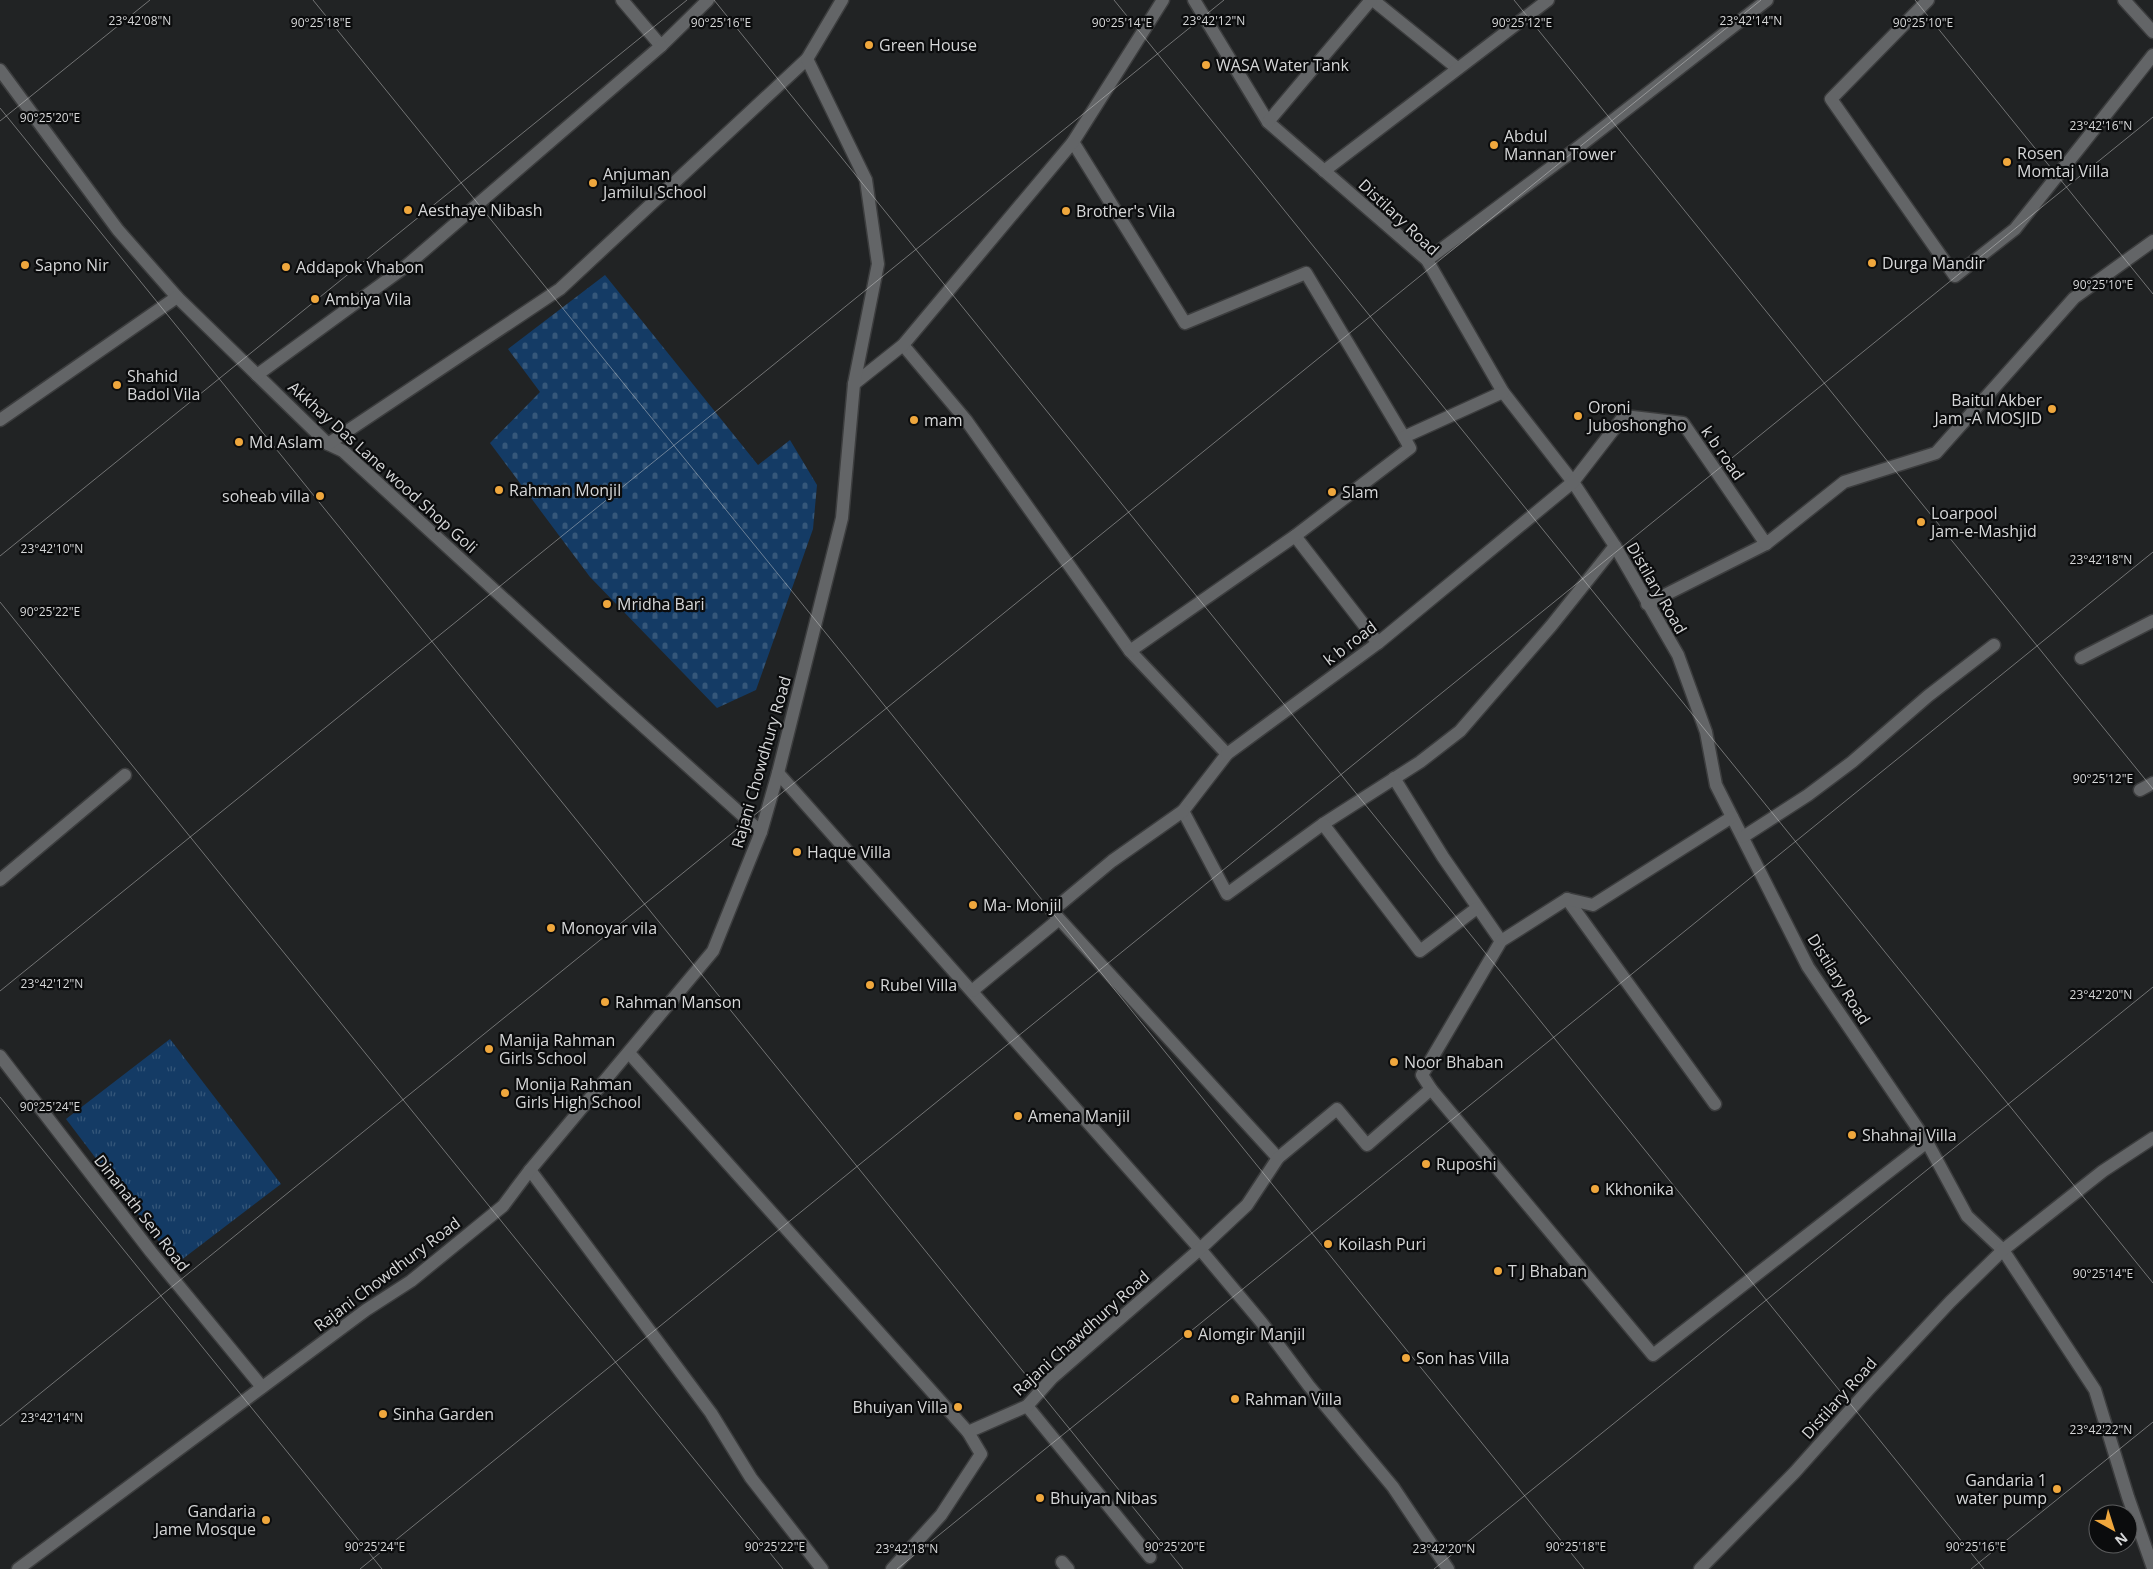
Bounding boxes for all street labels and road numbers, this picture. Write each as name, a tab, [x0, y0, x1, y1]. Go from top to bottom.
street label: Distilary Road	[1354, 174, 1444, 260]
street label: Akkhay Das Lane wood Shop Goli	[284, 376, 482, 558]
street label: k b road	[1696, 422, 1750, 484]
street label: Distilary Road	[1622, 538, 1692, 638]
street label: k b road	[1319, 616, 1381, 670]
street label: Rajani Chowdhury Road	[726, 673, 796, 851]
street label: Distilary Road	[1802, 930, 1876, 1028]
street label: Dinanath Sen Road	[89, 1150, 195, 1276]
street label: Rajani Chowdhury Road	[309, 1212, 465, 1336]
street label: Rajani Chawdhury Road	[1008, 1266, 1154, 1400]
street label: Distilary Road	[1796, 1352, 1882, 1444]

